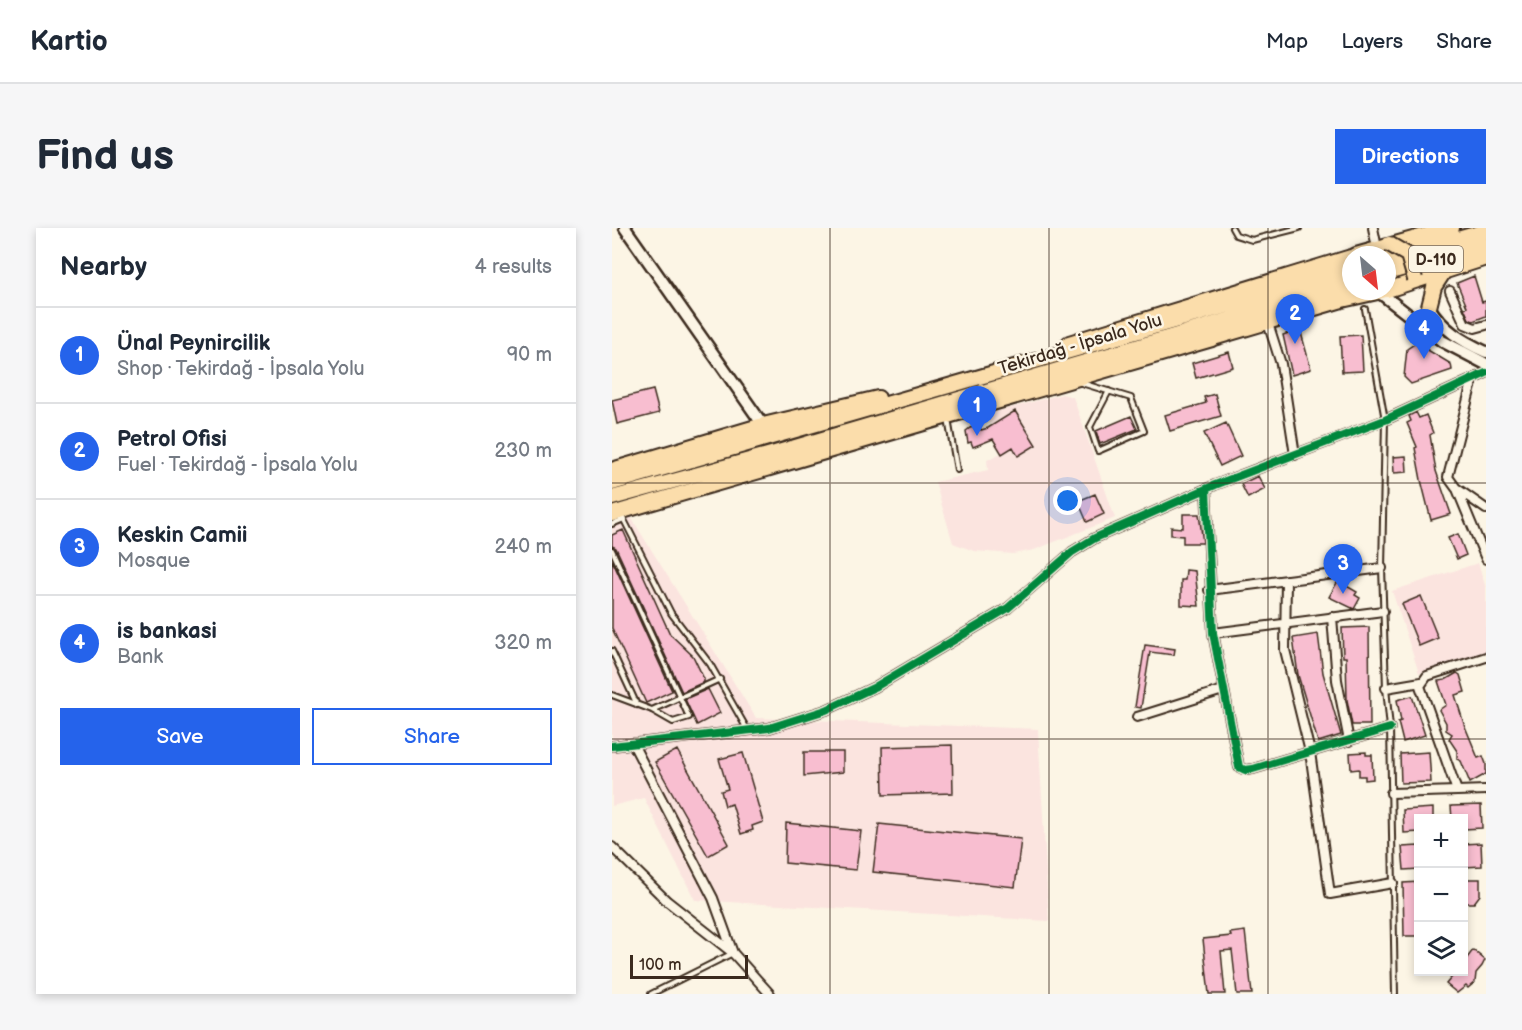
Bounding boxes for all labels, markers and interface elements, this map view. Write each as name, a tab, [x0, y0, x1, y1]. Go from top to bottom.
text: Kartio	[30, 25, 108, 58]
text: Map	[1266, 29, 1308, 54]
text: Layers	[1341, 29, 1403, 54]
text: Share	[1436, 29, 1492, 54]
button: Directions	[1335, 129, 1486, 184]
text: Find us	[36, 131, 174, 182]
north arrow	[1342, 246, 1396, 300]
road number: D-110	[1409, 246, 1463, 272]
text: Nearby	[60, 252, 147, 283]
text: 4 results	[474, 255, 552, 279]
pin: 2	[1276, 294, 1314, 344]
street label: Tekirdağ - İpsala Yolu	[995, 309, 1165, 379]
pin: 4	[1404, 310, 1444, 359]
text: Ünal Peynircilik	[117, 330, 270, 357]
text: 1	[75, 343, 84, 367]
text: 90 m	[507, 343, 552, 367]
text: Shop · Tekirdağ - İpsala Yolu	[117, 357, 365, 381]
pin: 1	[958, 386, 997, 436]
text: Petrol Ofisi	[117, 426, 227, 453]
text: 2	[74, 439, 85, 463]
text: 230 m	[495, 439, 552, 463]
text: Fuel · Tekirdağ - İpsala Yolu	[117, 453, 358, 477]
your location	[1053, 486, 1082, 515]
text: Keskin Camii	[117, 522, 247, 549]
text: 3	[74, 535, 85, 559]
text: 240 m	[495, 535, 552, 559]
pin: 3	[1324, 544, 1362, 594]
text: Mosque	[117, 549, 190, 573]
text: is bankasi	[117, 618, 217, 645]
text: 4	[74, 631, 85, 655]
text: 320 m	[494, 631, 552, 655]
text: Bank	[117, 645, 163, 669]
button: Save	[60, 708, 300, 765]
button: Share	[312, 708, 552, 765]
map controls	[1414, 814, 1468, 976]
button: +	[1414, 814, 1468, 868]
button: −	[1414, 868, 1468, 922]
button: layers	[1414, 922, 1468, 976]
scale bar	[630, 952, 748, 980]
text: 100 m	[639, 956, 682, 975]

